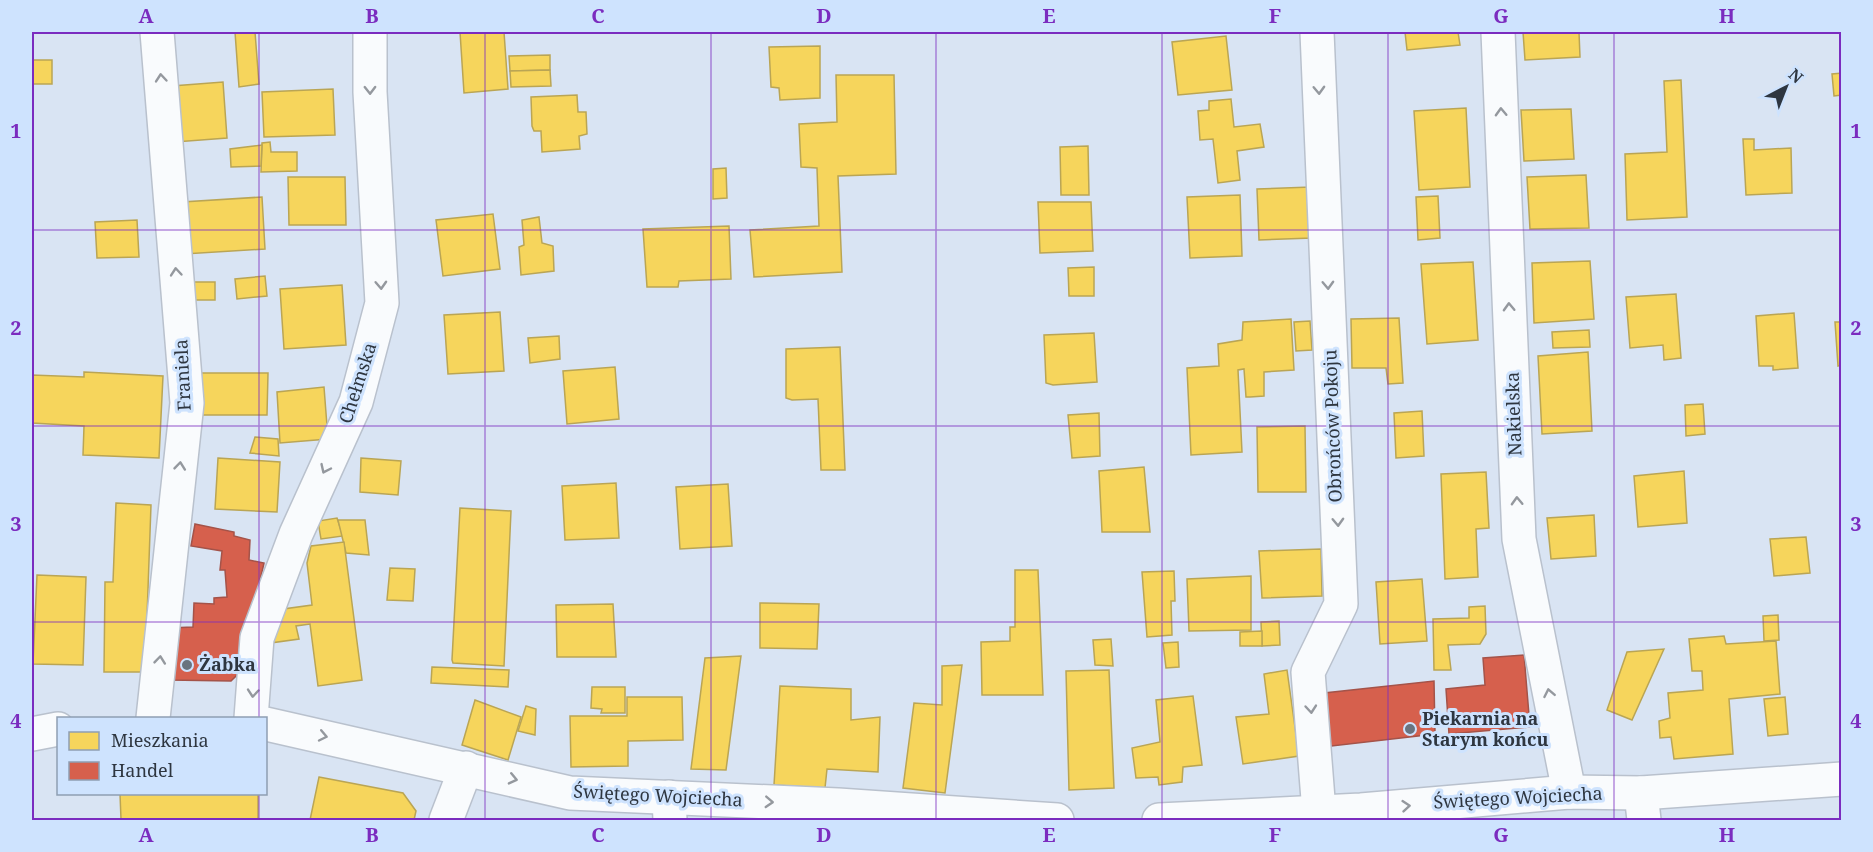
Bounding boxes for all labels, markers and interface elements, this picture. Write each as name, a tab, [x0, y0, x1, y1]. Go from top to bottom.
text: A	[138, 2, 154, 29]
text: B	[365, 2, 379, 29]
text: C	[591, 2, 605, 29]
text: D	[816, 2, 832, 29]
text: E	[1042, 2, 1056, 29]
text: F	[1269, 2, 1281, 29]
text: G	[1493, 2, 1509, 29]
text: H	[1719, 2, 1735, 29]
north arrow	[1756, 57, 1816, 117]
text: N	[1784, 63, 1808, 89]
one-way arrow	[154, 73, 167, 82]
one-way arrow	[364, 85, 376, 94]
one-way arrow	[1313, 85, 1326, 94]
one-way arrow	[1495, 107, 1508, 116]
text: 1	[10, 117, 22, 144]
text: 1	[1850, 117, 1862, 144]
one-way arrow	[170, 268, 183, 277]
one-way arrow	[375, 280, 388, 289]
one-way arrow	[1321, 280, 1334, 289]
one-way arrow	[1503, 302, 1516, 311]
text: 2	[10, 314, 22, 341]
text: 2	[1850, 314, 1862, 341]
street label: Franiela	[168, 339, 196, 411]
street label: Chełmska	[333, 339, 381, 426]
street label: Obrońców Pokoju	[1317, 349, 1347, 503]
street label: Nakielska	[1500, 372, 1526, 457]
one-way arrow	[173, 462, 186, 471]
one-way arrow	[320, 463, 332, 474]
one-way arrow	[1511, 497, 1524, 506]
text: 3	[10, 510, 22, 537]
text: 3	[1850, 510, 1862, 537]
one-way arrow	[1331, 517, 1344, 526]
place label: Żabka	[199, 652, 256, 676]
one-way arrow	[153, 656, 165, 665]
marker: Żabka	[180, 658, 194, 672]
one-way arrow	[247, 688, 260, 697]
one-way arrow	[1543, 689, 1556, 699]
one-way arrow	[1304, 704, 1317, 713]
place label: Piekarnia na Starym końcu	[1422, 706, 1548, 751]
text: 4	[10, 707, 22, 734]
text: 4	[1850, 707, 1862, 734]
legend	[57, 717, 267, 795]
marker: Piekarnia na Starym końcu	[1403, 722, 1417, 736]
text: Mieszkania	[111, 728, 209, 752]
one-way arrow	[317, 729, 327, 742]
text: Handel	[111, 758, 174, 782]
one-way arrow	[508, 772, 518, 785]
street label: Świętego Wojciecha	[573, 779, 743, 811]
street label: Świętego Wojciecha	[1433, 781, 1603, 813]
one-way arrow	[765, 795, 774, 808]
one-way arrow	[1401, 800, 1410, 813]
text: A	[138, 821, 154, 848]
text: B	[365, 821, 379, 848]
text: C	[591, 821, 605, 848]
text: D	[816, 821, 832, 848]
text: E	[1042, 821, 1056, 848]
text: F	[1269, 821, 1281, 848]
text: G	[1493, 821, 1509, 848]
text: H	[1719, 821, 1735, 848]

